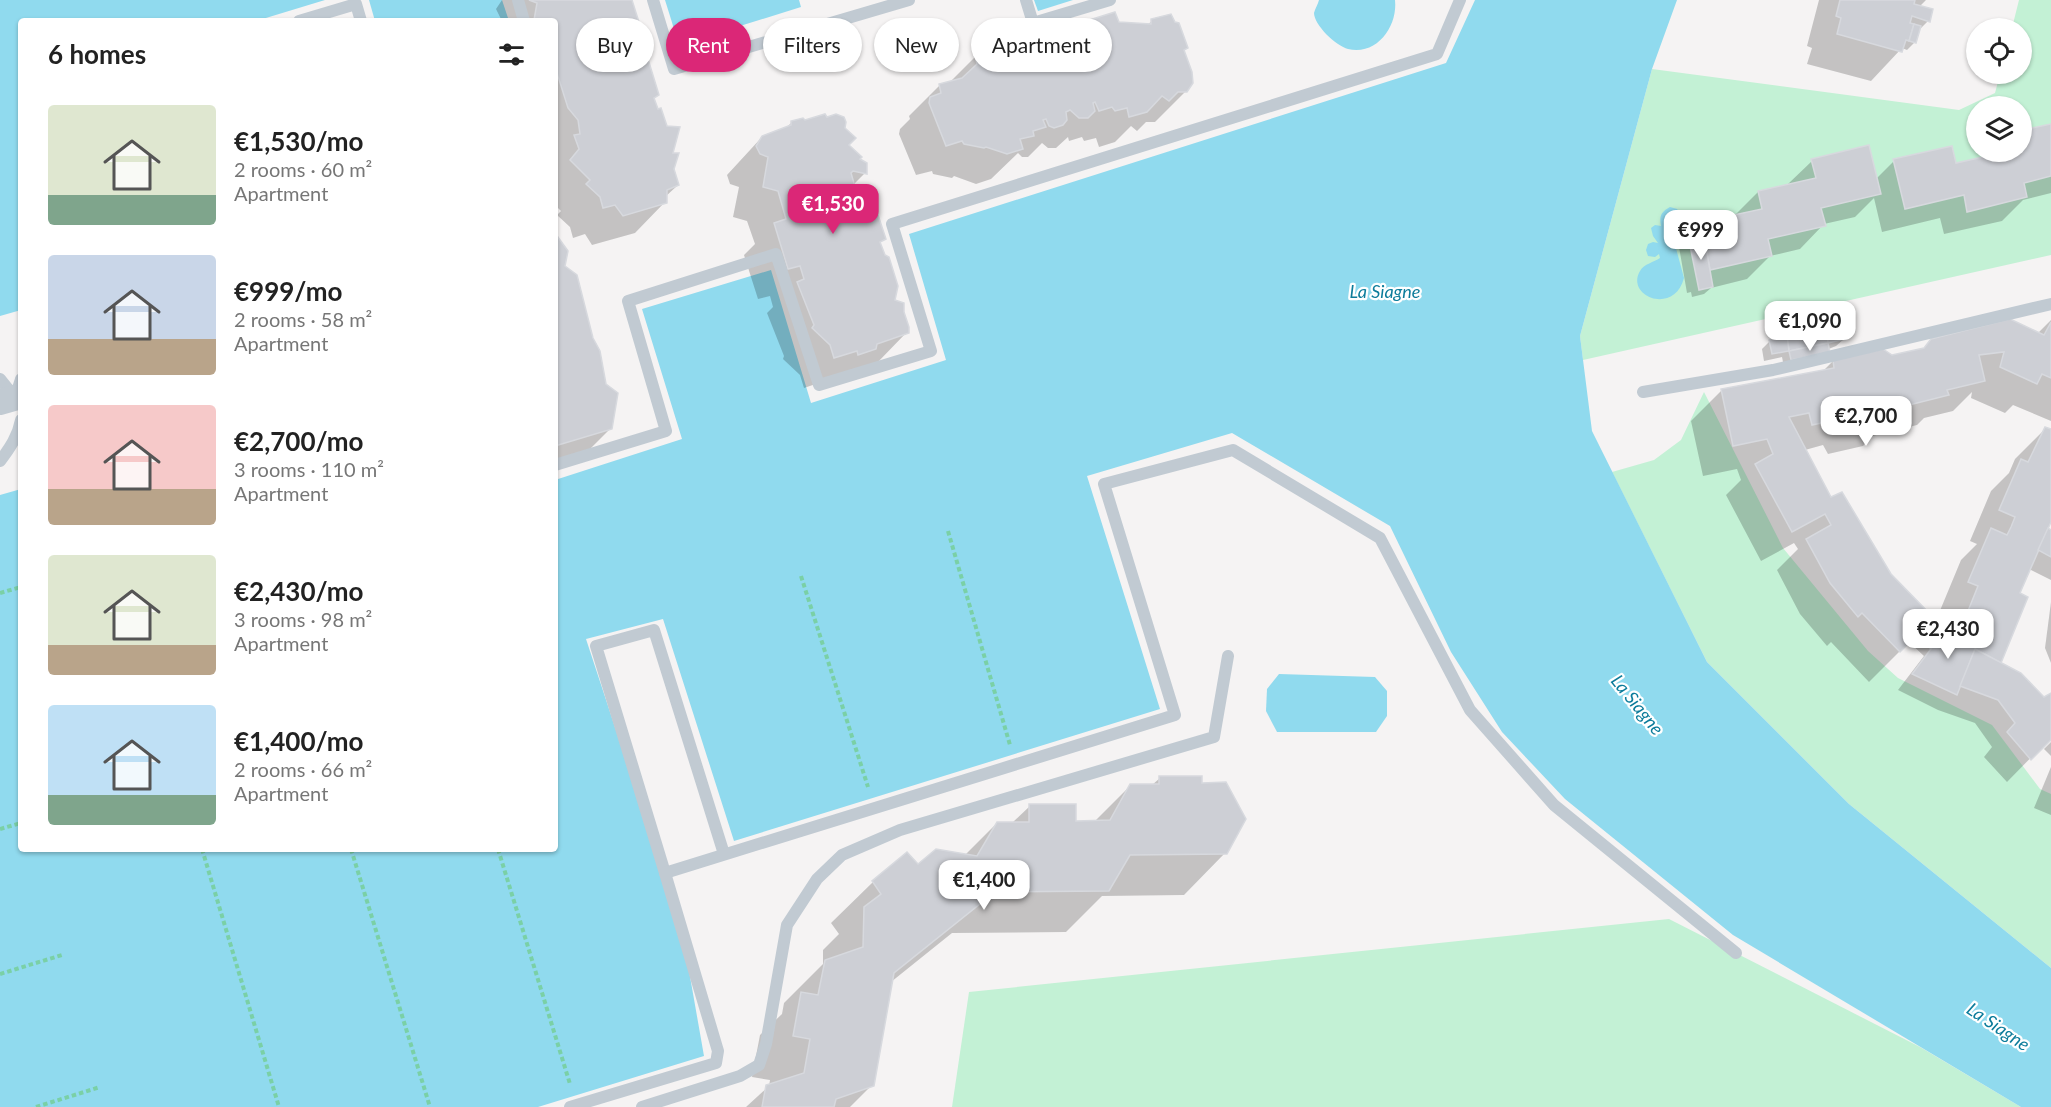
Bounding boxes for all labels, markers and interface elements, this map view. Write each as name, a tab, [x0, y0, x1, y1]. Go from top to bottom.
chip: Buy	[576, 18, 654, 72]
chip: Rent	[666, 18, 751, 72]
chip: Filters	[763, 18, 862, 72]
chip: New	[874, 18, 959, 72]
chip: Apartment	[971, 18, 1112, 72]
map controls	[1966, 18, 2032, 162]
button: locate	[1966, 18, 2032, 84]
text: 6 homes	[48, 38, 146, 70]
icon: filters	[495, 38, 528, 71]
button: layers	[1966, 96, 2032, 162]
text: €1,530/mo	[234, 125, 364, 157]
icon: home	[96, 129, 168, 201]
text: 2 rooms · 60 m²	[234, 157, 372, 181]
text: Apartment	[234, 181, 328, 205]
pin: €1,530	[784, 184, 882, 235]
text: €1,530	[802, 191, 864, 215]
pin: €999	[1665, 210, 1737, 261]
text: €999	[1678, 217, 1724, 241]
text: €999/mo	[234, 275, 342, 307]
icon: home	[96, 279, 168, 351]
water label: La Siagne	[1350, 280, 1420, 302]
pin: €1,090	[1761, 301, 1859, 352]
text: 2 rooms · 58 m²	[234, 307, 372, 331]
text: €1,090	[1779, 308, 1841, 332]
text: Apartment	[234, 331, 328, 355]
pin: €2,700	[1817, 396, 1915, 447]
text: €2,700	[1835, 403, 1897, 427]
text: €2,700/mo	[234, 425, 364, 457]
icon: home	[96, 429, 168, 501]
text: 3 rooms · 110 m²	[234, 457, 384, 481]
text: Apartment	[234, 481, 328, 505]
text: €2,430/mo	[234, 575, 364, 607]
icon: home	[96, 579, 168, 651]
text: 3 rooms · 98 m²	[234, 607, 372, 631]
pin: €2,430	[1899, 609, 1997, 660]
text: €2,430	[1917, 616, 1979, 640]
text: Apartment	[234, 631, 328, 655]
water label: La Siagne	[1607, 670, 1669, 739]
text: €1,400/mo	[234, 725, 364, 757]
icon: home	[96, 729, 168, 801]
text: 2 rooms · 66 m²	[234, 757, 372, 781]
text: Apartment	[234, 781, 328, 805]
pin: €1,400	[935, 860, 1033, 911]
text: €1,400	[953, 867, 1015, 891]
water label: La Siagne	[1963, 997, 2034, 1055]

